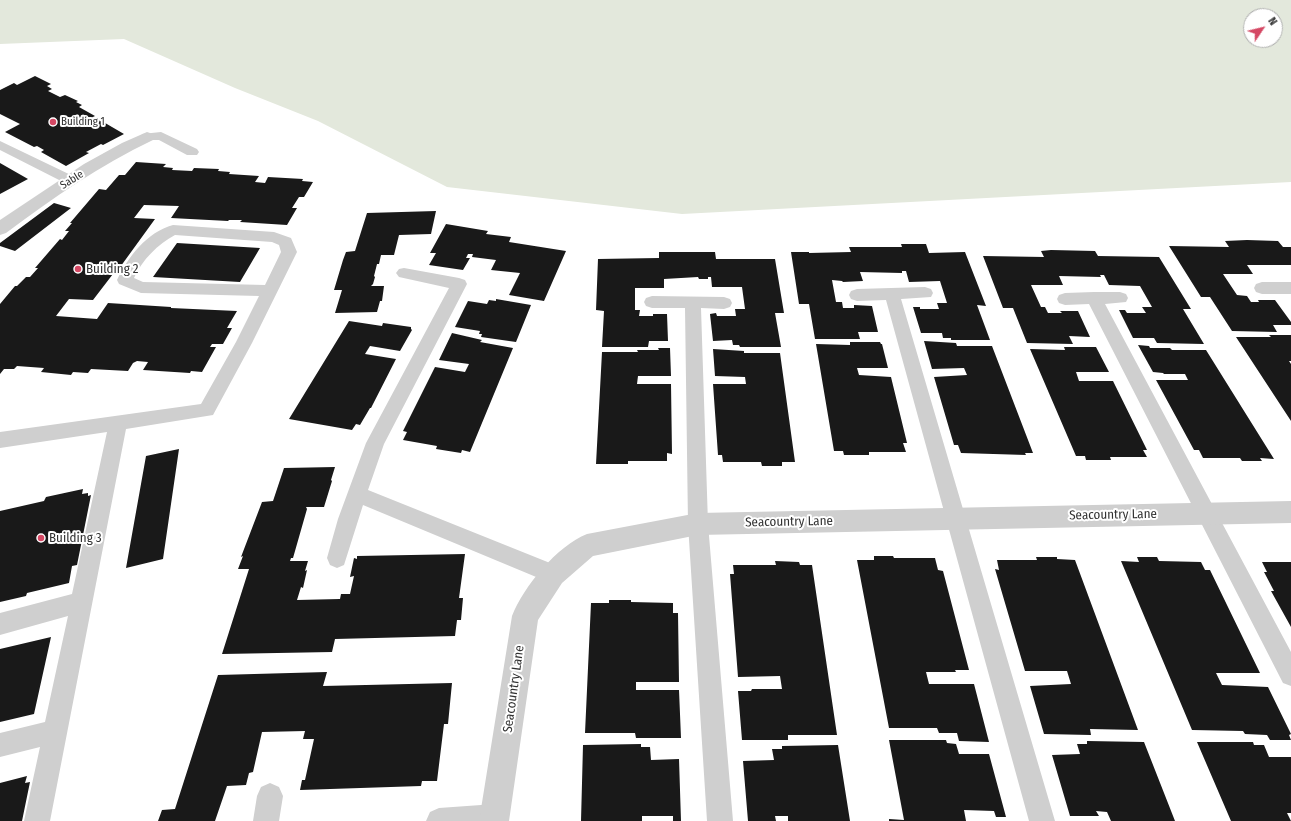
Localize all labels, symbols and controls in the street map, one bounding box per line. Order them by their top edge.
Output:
north arrow [1243,8,1283,48]
text: N [1265,15,1280,28]
place label: Building 1 [61,115,105,129]
marker: Building 1 [48,117,58,127]
street label: Sable [58,168,86,192]
place label: Building 2 [86,261,139,277]
marker: Building 2 [73,264,83,274]
street label: Seacountry Lane [1069,506,1157,524]
street label: Seacountry Lane [745,513,833,531]
place label: Building 3 [49,530,102,546]
marker: Building 3 [36,533,46,543]
street label: Seacountry Lane [500,644,528,734]

